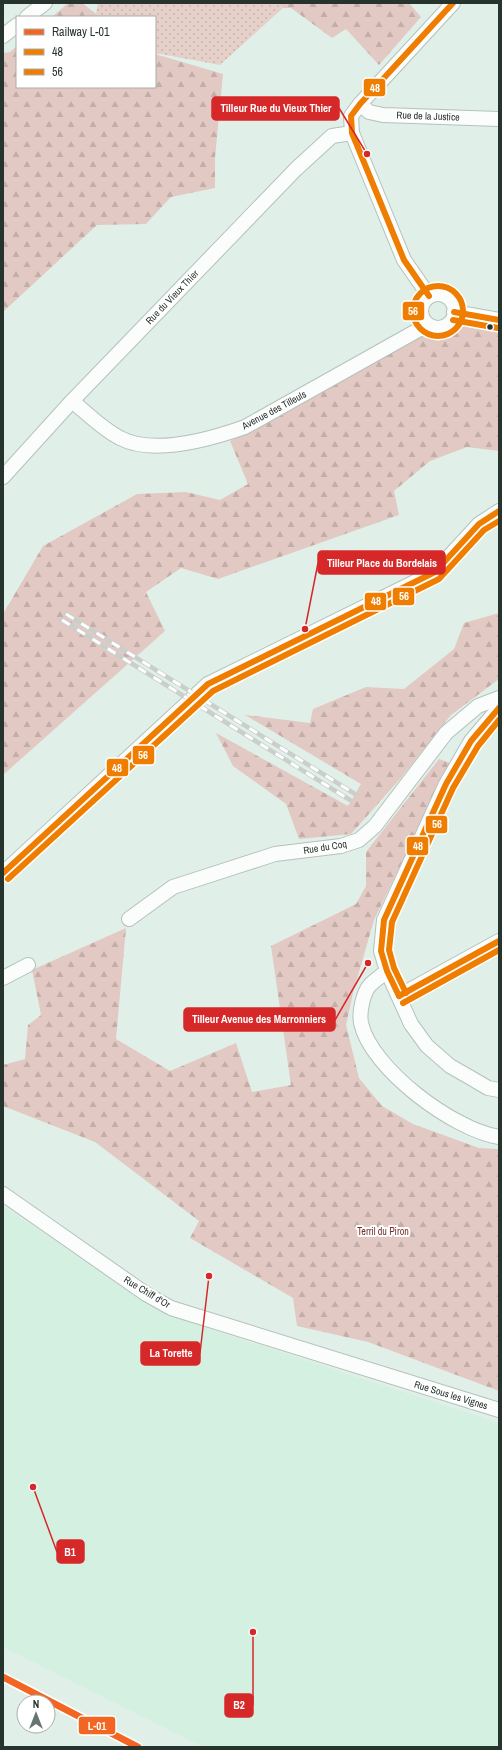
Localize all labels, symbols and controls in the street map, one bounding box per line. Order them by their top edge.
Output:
legend [16,16,156,88]
text: Railway L-01 [52,24,110,40]
text: 48 [52,44,63,60]
text: 56 [52,64,63,80]
line badge: 48 [363,78,386,97]
text: 48 [370,81,380,95]
callout: Tilleur Rue du Vieux Thier [212,97,339,120]
text: Tilleur Rue du Vieux Thier [221,101,332,115]
street label: Rue de la Justice [396,108,460,124]
street label: Rue du Vieux Thier [143,267,201,327]
line badge: 56 [402,301,425,321]
text: 56 [408,304,418,318]
unlabelled marker [485,322,495,332]
street label: Avenue des Tilleuls [239,388,308,433]
callout: Tilleur Place du Bordelais [318,551,445,574]
text: Tilleur Place du Bordelais [327,556,437,570]
line badge: 56 [392,587,415,606]
text: 56 [399,589,409,603]
line badge: 48 [364,592,387,611]
text: 48 [371,594,381,608]
line badge: 56 [132,745,155,765]
text: 56 [138,748,148,762]
line badge: 48 [106,758,129,777]
text: 48 [112,761,122,775]
line badge: 56 [425,815,448,834]
text: 56 [432,817,442,831]
line badge: 48 [406,836,429,856]
street label: Rue du Coq [302,837,348,857]
text: 48 [413,839,423,853]
callout: Tilleur Avenue des Marronniers [184,1008,335,1031]
text: Tilleur Avenue des Marronniers [192,1012,326,1026]
park label: Terril du Piron [357,1225,409,1238]
street label: Rue Chiff d'Or [121,1273,173,1311]
callout: La Torette [141,1342,200,1365]
text: La Torette [150,1346,192,1360]
street label: Rue Sous les Vignes [413,1378,489,1412]
callout: B1 [57,1540,84,1563]
text: B1 [64,1545,76,1559]
north arrow [16,1694,56,1734]
callout: B2 [225,1694,253,1717]
text: N [33,1697,39,1711]
text: B2 [233,1698,245,1712]
line badge: L-01 [78,1716,116,1735]
text: L-01 [88,1719,106,1733]

